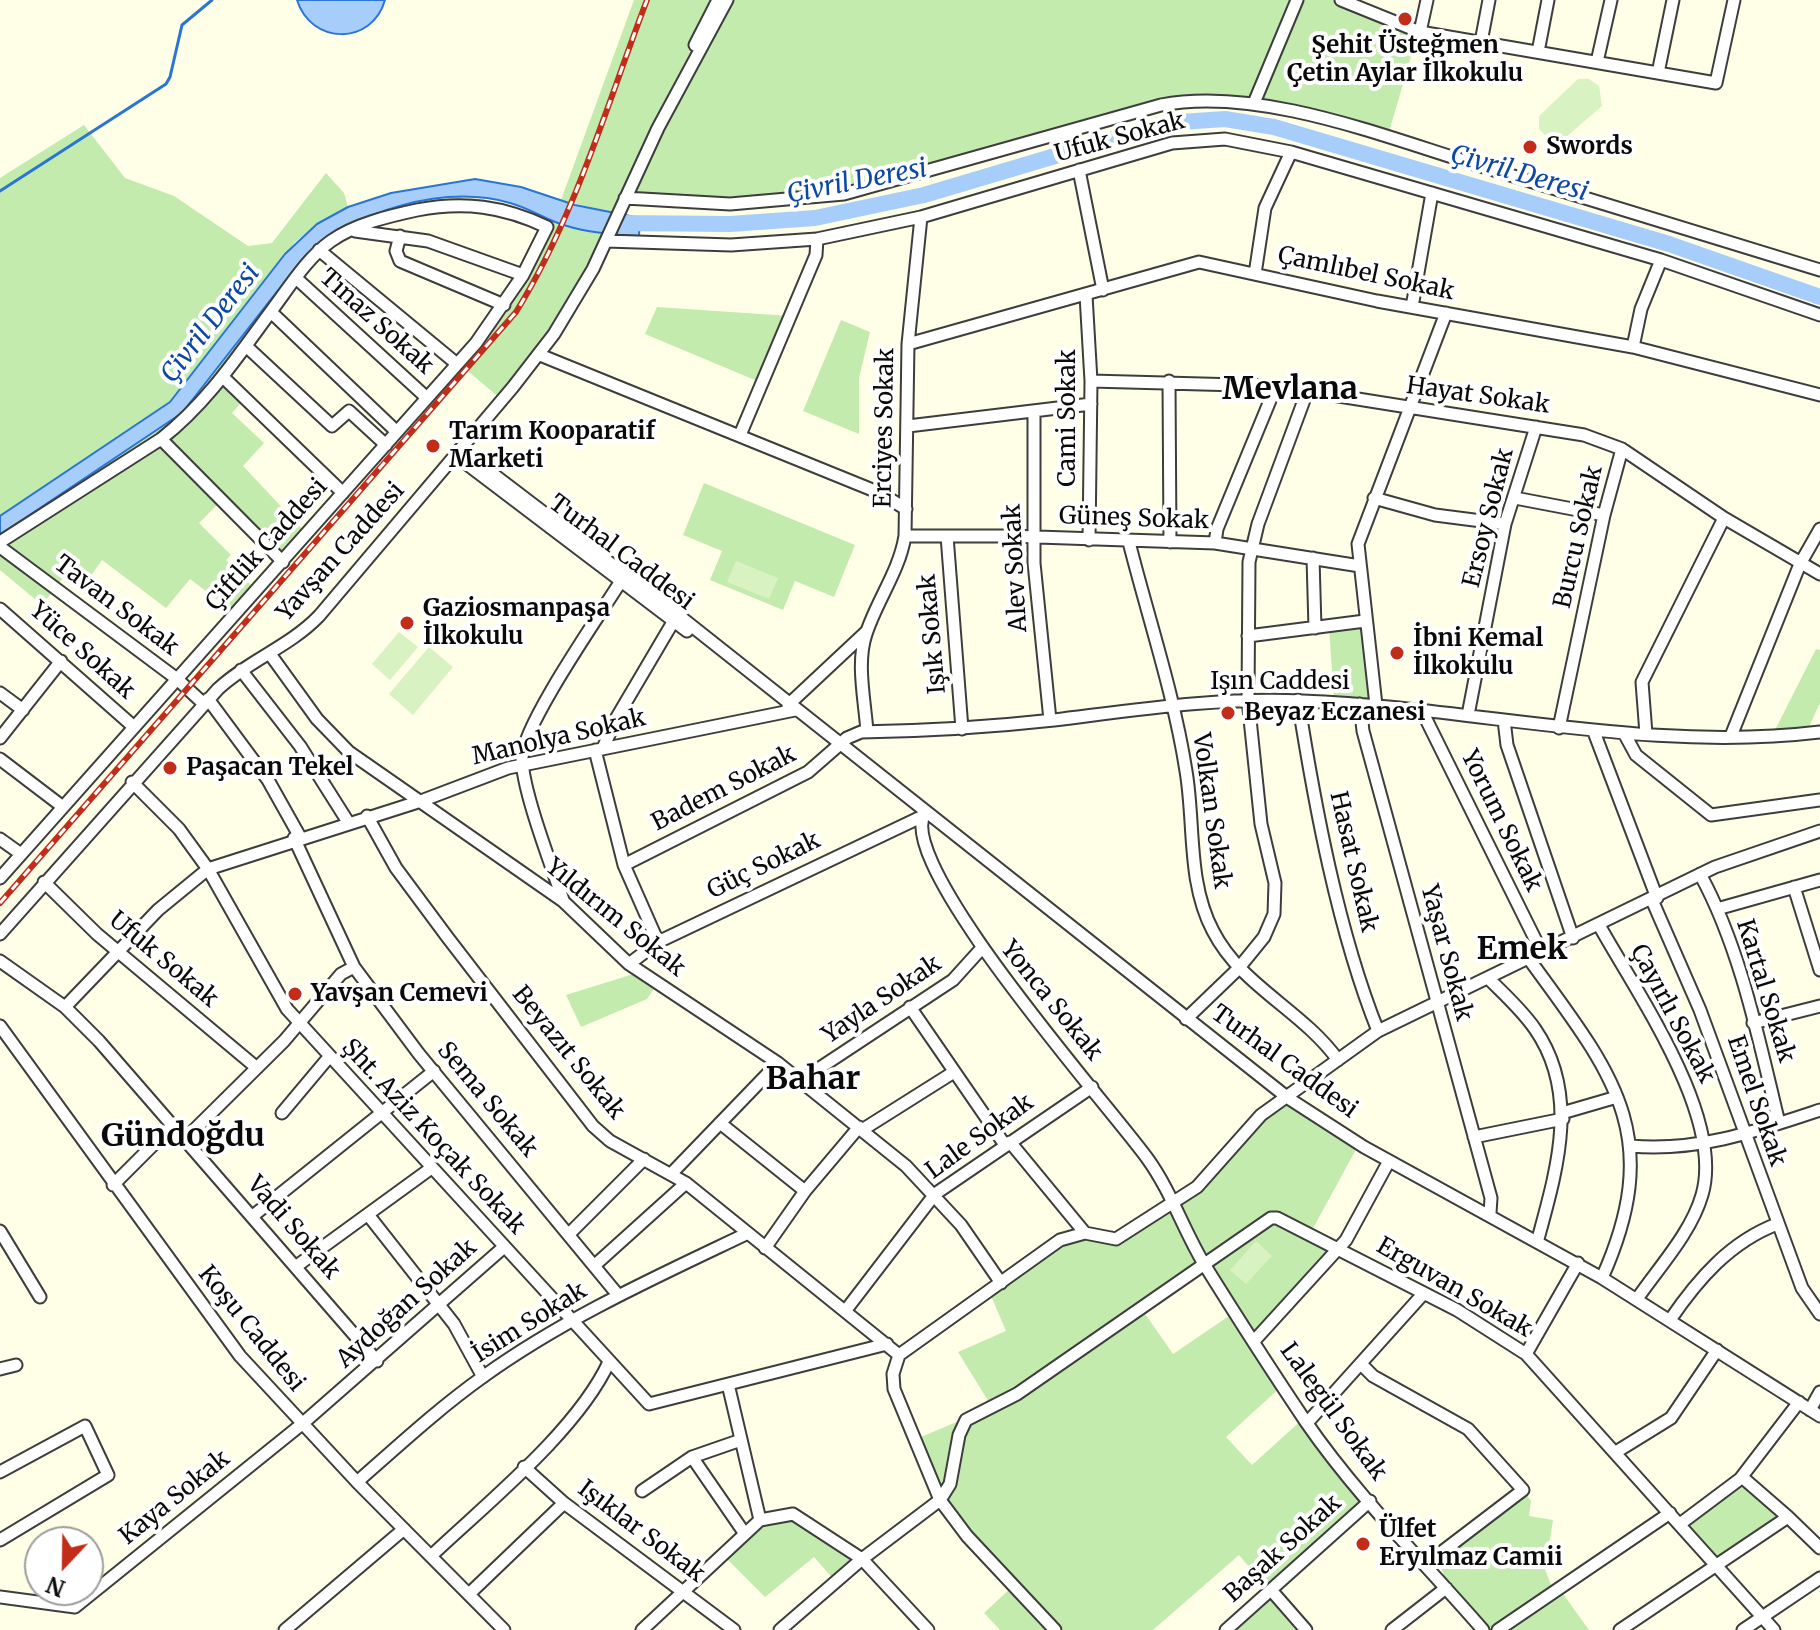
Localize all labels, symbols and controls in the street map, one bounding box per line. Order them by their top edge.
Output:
marker: Şehit Üsteğmen Çetin Aylar İlkokulu [1396,10,1414,28]
place label: Şehit Üsteğmen Çetin Aylar İlkokulu [1287,32,1523,88]
street label: Ufuk Sokak [1052,107,1188,169]
place label: Swords [1546,133,1633,161]
marker: Swords [1521,138,1539,156]
water label: Çivril Deresi [1446,139,1592,209]
water label: Çivril Deresi [784,153,930,211]
street label: Çamlıbel Sokak [1275,241,1457,307]
water label: Çivril Deresi [155,258,267,390]
street label: Tınaz Sokak [313,263,439,381]
street label: Erciyes Sokak [869,348,901,508]
street label: Cami Sokak [1054,349,1082,487]
district label: Mevlana [1222,371,1358,409]
street label: Hayat Sokak [1404,372,1552,420]
place label: Tarım Kooparatif Marketi [449,418,655,474]
marker: Tarım Kooparatif Marketi [424,437,442,455]
street label: Ersoy Sokak [1458,445,1520,591]
street label: Burcu Sokak [1549,463,1609,611]
street label: Çiftlik Caddesi [200,473,334,617]
street label: Yavşan Caddesi [271,477,411,627]
street label: Turhal Caddesi [543,489,699,617]
street label: Güneş Sokak [1059,502,1209,536]
street label: Alev Sokak [998,503,1034,633]
street label: Tavan Sokak [48,550,184,662]
street label: Işık Sokak [913,573,953,695]
place label: Gaziosmanpaşa İlkokulu [423,595,610,651]
street label: Yüce Sokak [24,596,140,706]
marker: Gaziosmanpaşa İlkokulu [398,614,416,632]
place label: İbni Kemal İlkokulu [1413,625,1543,681]
marker: İbni Kemal İlkokulu [1388,644,1406,662]
street label: Işın Caddesi [1210,668,1350,696]
place label: Beyaz Eczanesi [1244,699,1425,727]
street label: Manolya Sokak [469,704,649,772]
marker: Beyaz Eczanesi [1219,704,1237,722]
street label: Volkan Sokak [1186,731,1236,891]
street label: Badem Sokak [647,740,801,838]
street label: Yorum Sokak [1454,745,1548,897]
place label: Paşacan Tekel [186,754,354,782]
marker: Paşacan Tekel [161,759,179,777]
street label: Hasat Sokak [1323,789,1383,935]
street label: Güç Sokak [703,826,825,906]
street label: Yıldırım Sokak [539,853,691,983]
street label: Yaşar Sokak [1414,882,1478,1024]
street label: Ufuk Sokak [103,906,223,1014]
street label: Kartal Sokak [1730,916,1800,1066]
district label: Emek [1477,931,1567,969]
street label: Yonca Sokak [994,935,1108,1067]
street label: Çayırlı Sokak [1623,940,1721,1088]
street label: Yayla Sokak [817,950,947,1050]
place label: Yavşan Cemevi [311,980,488,1008]
street label: Beyazıt Sokak [506,981,630,1125]
marker: Yavşan Cemevi [286,985,304,1003]
street label: Turhal Caddesi [1205,999,1363,1125]
street label: Emel Sokak [1720,1032,1792,1170]
street label: Şht. Aziz Koçak Sokak [335,1034,531,1240]
street label: Sema Sokak [431,1037,543,1163]
district label: Bahar [766,1061,860,1099]
street label: Lale Sokak [921,1088,1039,1186]
district label: Gündoğdu [101,1118,265,1156]
street label: Vadi Sokak [240,1171,346,1285]
street label: Erguvan Sokak [1371,1232,1537,1344]
street label: Aydoğan Sokak [331,1234,483,1374]
street label: Koşu Caddesi [192,1260,310,1398]
street label: İsim Sokak [468,1277,592,1369]
street label: Lalegül Sokak [1273,1338,1393,1486]
street label: Kaya Sokak [114,1445,236,1551]
street label: Işıklar Sokak [572,1475,710,1589]
street label: Başak Sokak [1219,1489,1347,1609]
place label: Ülfet Eryılmaz Camii [1379,1516,1563,1572]
north arrow [24,1526,104,1606]
marker: Ülfet Eryılmaz Camii [1354,1535,1372,1553]
text: N [42,1570,69,1603]

